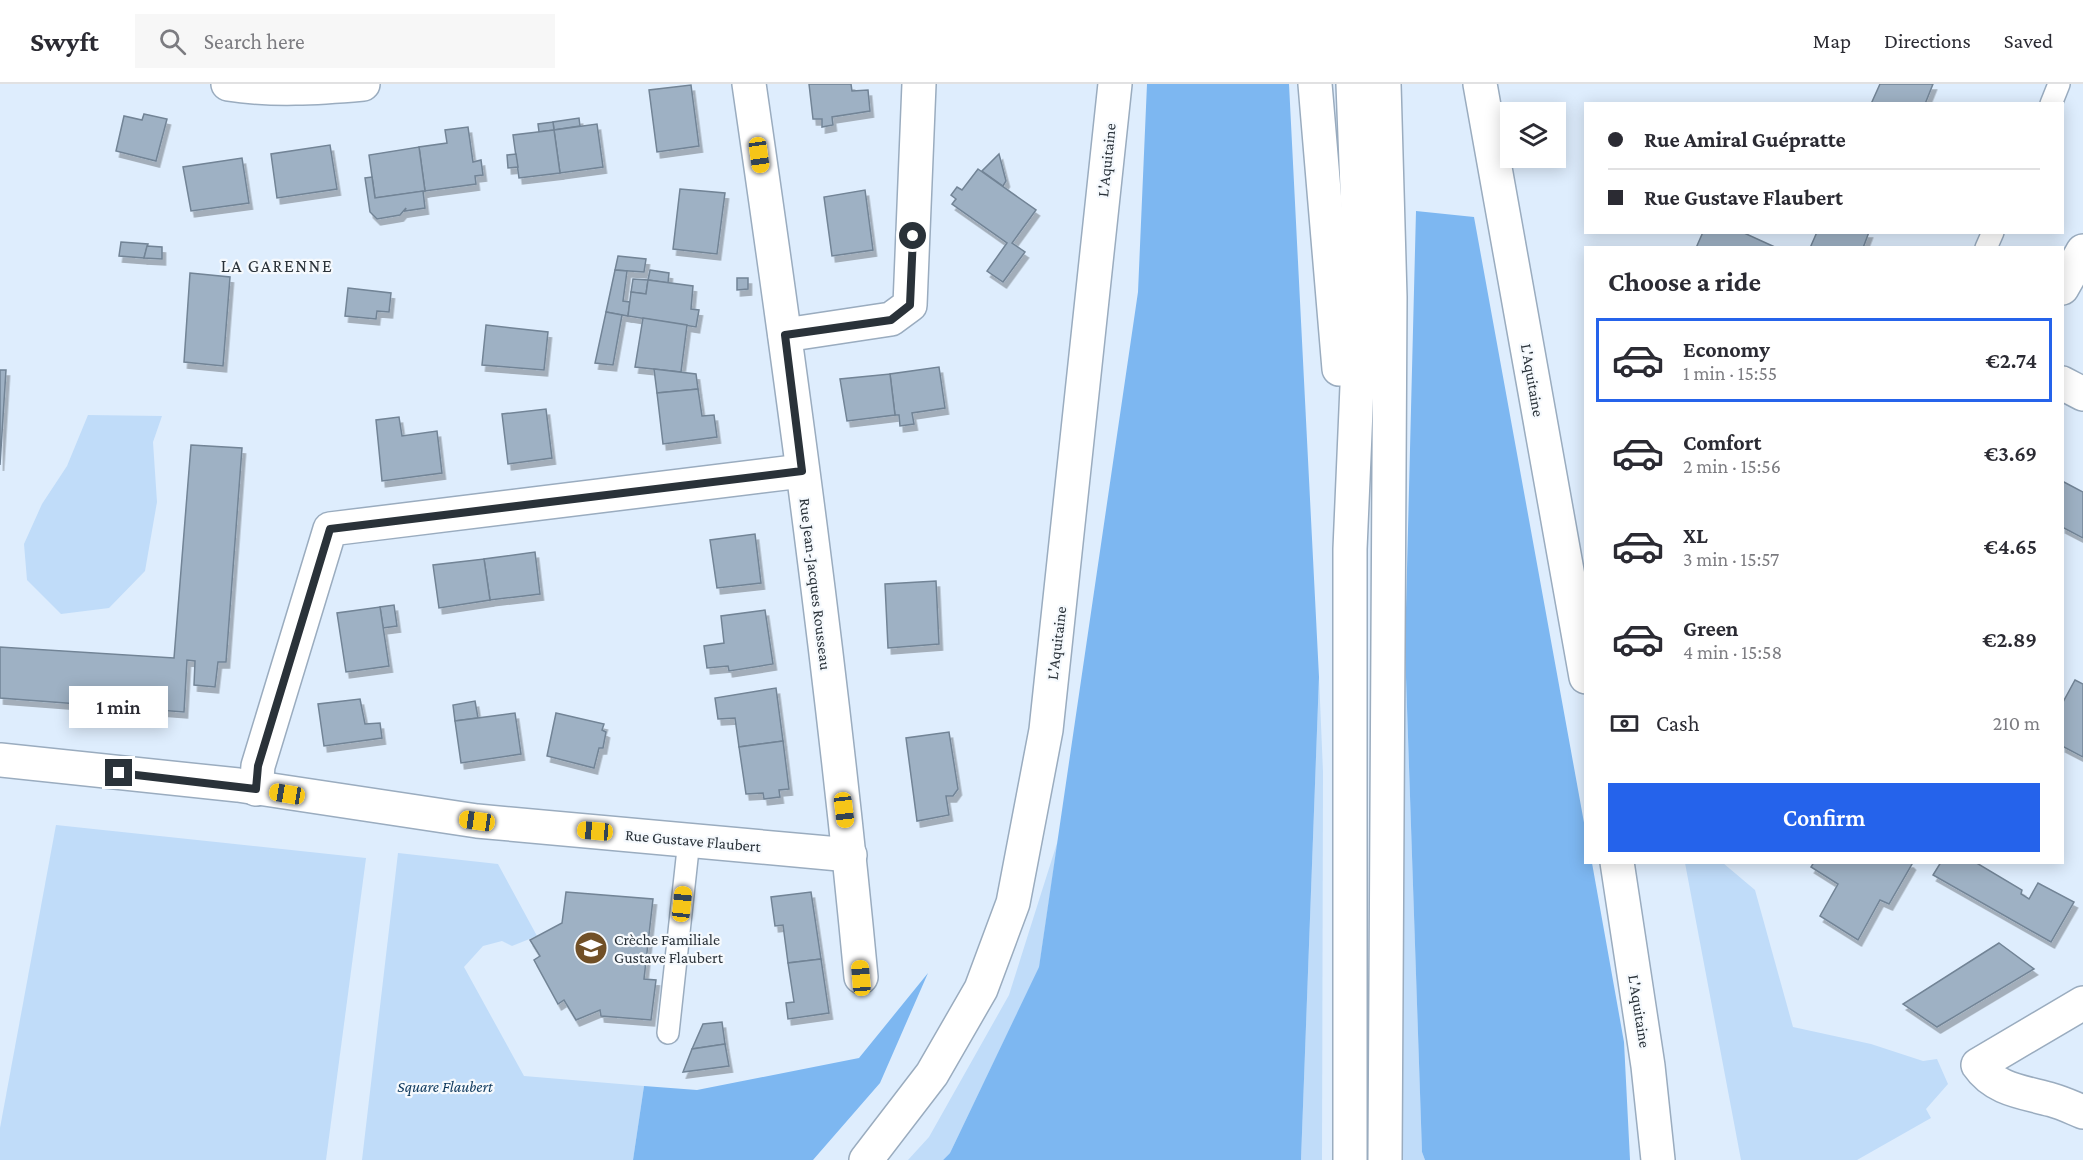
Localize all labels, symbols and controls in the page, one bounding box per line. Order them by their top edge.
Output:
search box [135,14,555,68]
icon: search [156,25,189,58]
text: Swyft [30,26,99,57]
text: Search here [204,29,305,54]
text: Map [1813,29,1851,53]
text: Directions [1884,29,1971,53]
text: Saved [2004,29,2053,53]
map controls [1500,102,1566,168]
button: layers [1500,102,1566,168]
street label: L'Aquitaine [1094,122,1120,198]
text: Rue Amiral Guépratte [1644,127,1846,152]
car [748,136,770,174]
text: Rue Gustave Flaubert [1644,185,1843,210]
route start [899,222,926,249]
district label: LA GARENNE [221,256,333,276]
text: Choose a ride [1608,267,1761,297]
icon: car [1611,333,1665,387]
text: Economy [1683,337,1770,362]
street label: L'Aquitaine [1517,342,1547,418]
text: €2.74 [1986,348,2037,373]
text: 1 min · 15:55 [1683,362,1777,384]
icon: car [1611,426,1665,480]
text: Comfort [1683,430,1761,455]
text: €3.69 [1984,441,2037,466]
text: 2 min · 15:56 [1683,455,1781,477]
street label: Rue Jean-Jacques Rousseau [796,497,835,672]
icon: car [1611,519,1665,573]
text: XL [1683,523,1708,548]
text: €4.65 [1984,534,2037,559]
text: 3 min · 15:57 [1683,548,1779,570]
street label: L'Aquitaine [1044,605,1070,681]
icon: car [1611,612,1665,666]
text: Green [1683,616,1739,641]
text: €2.89 [1982,627,2037,652]
text: 4 min · 15:58 [1683,641,1782,663]
callout: 1 min [70,686,168,728]
text: 1 min [96,696,141,718]
icon: cash [1608,707,1641,740]
text: Cash [1656,711,1700,736]
text: 210 m [1993,712,2040,734]
route end [105,759,132,786]
car [268,782,306,806]
button: Confirm [1608,783,2040,852]
car [833,791,855,829]
car [458,810,496,832]
car [576,820,614,842]
street label: Rue Gustave Flaubert [624,826,762,855]
car [671,885,693,923]
school or university icon: Crèche Familiale Gustave Flaubert [573,930,609,966]
place label: Crèche Familiale Gustave Flaubert [614,931,724,966]
car [850,959,872,997]
street label: L'Aquitaine [1624,973,1654,1049]
park label: Square Flaubert [397,1078,493,1096]

